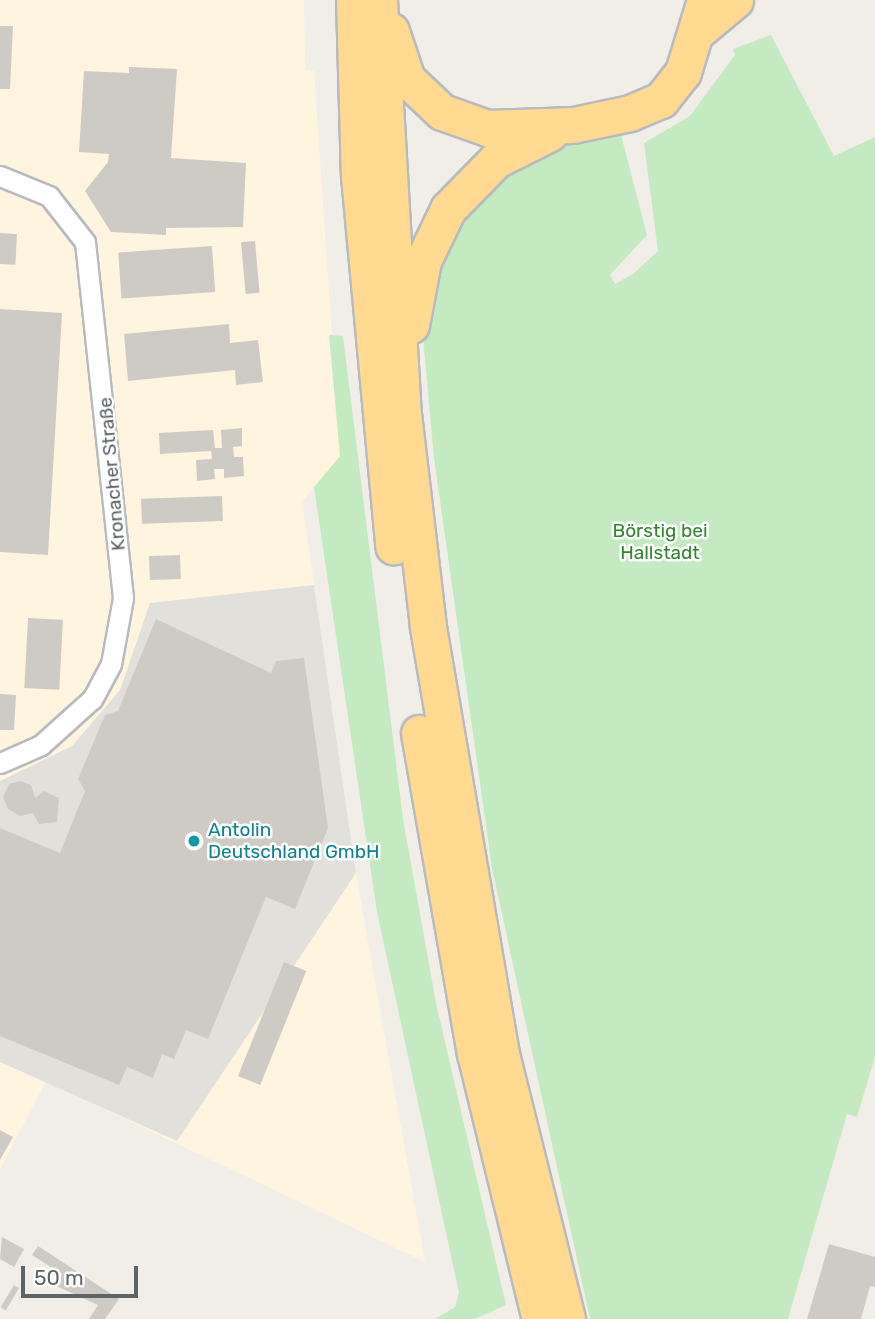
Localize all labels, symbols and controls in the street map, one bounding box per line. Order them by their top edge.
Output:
street label: Kronacher Straße [94,396,130,552]
park label: Börstig bei Hallstadt [612,520,708,564]
place label: Antolin Deutschland GmbH [208,819,380,863]
marker: Antolin Deutschland GmbH [186,833,202,849]
scale bar [24,1252,142,1296]
text: 50 m [34,1265,84,1290]

